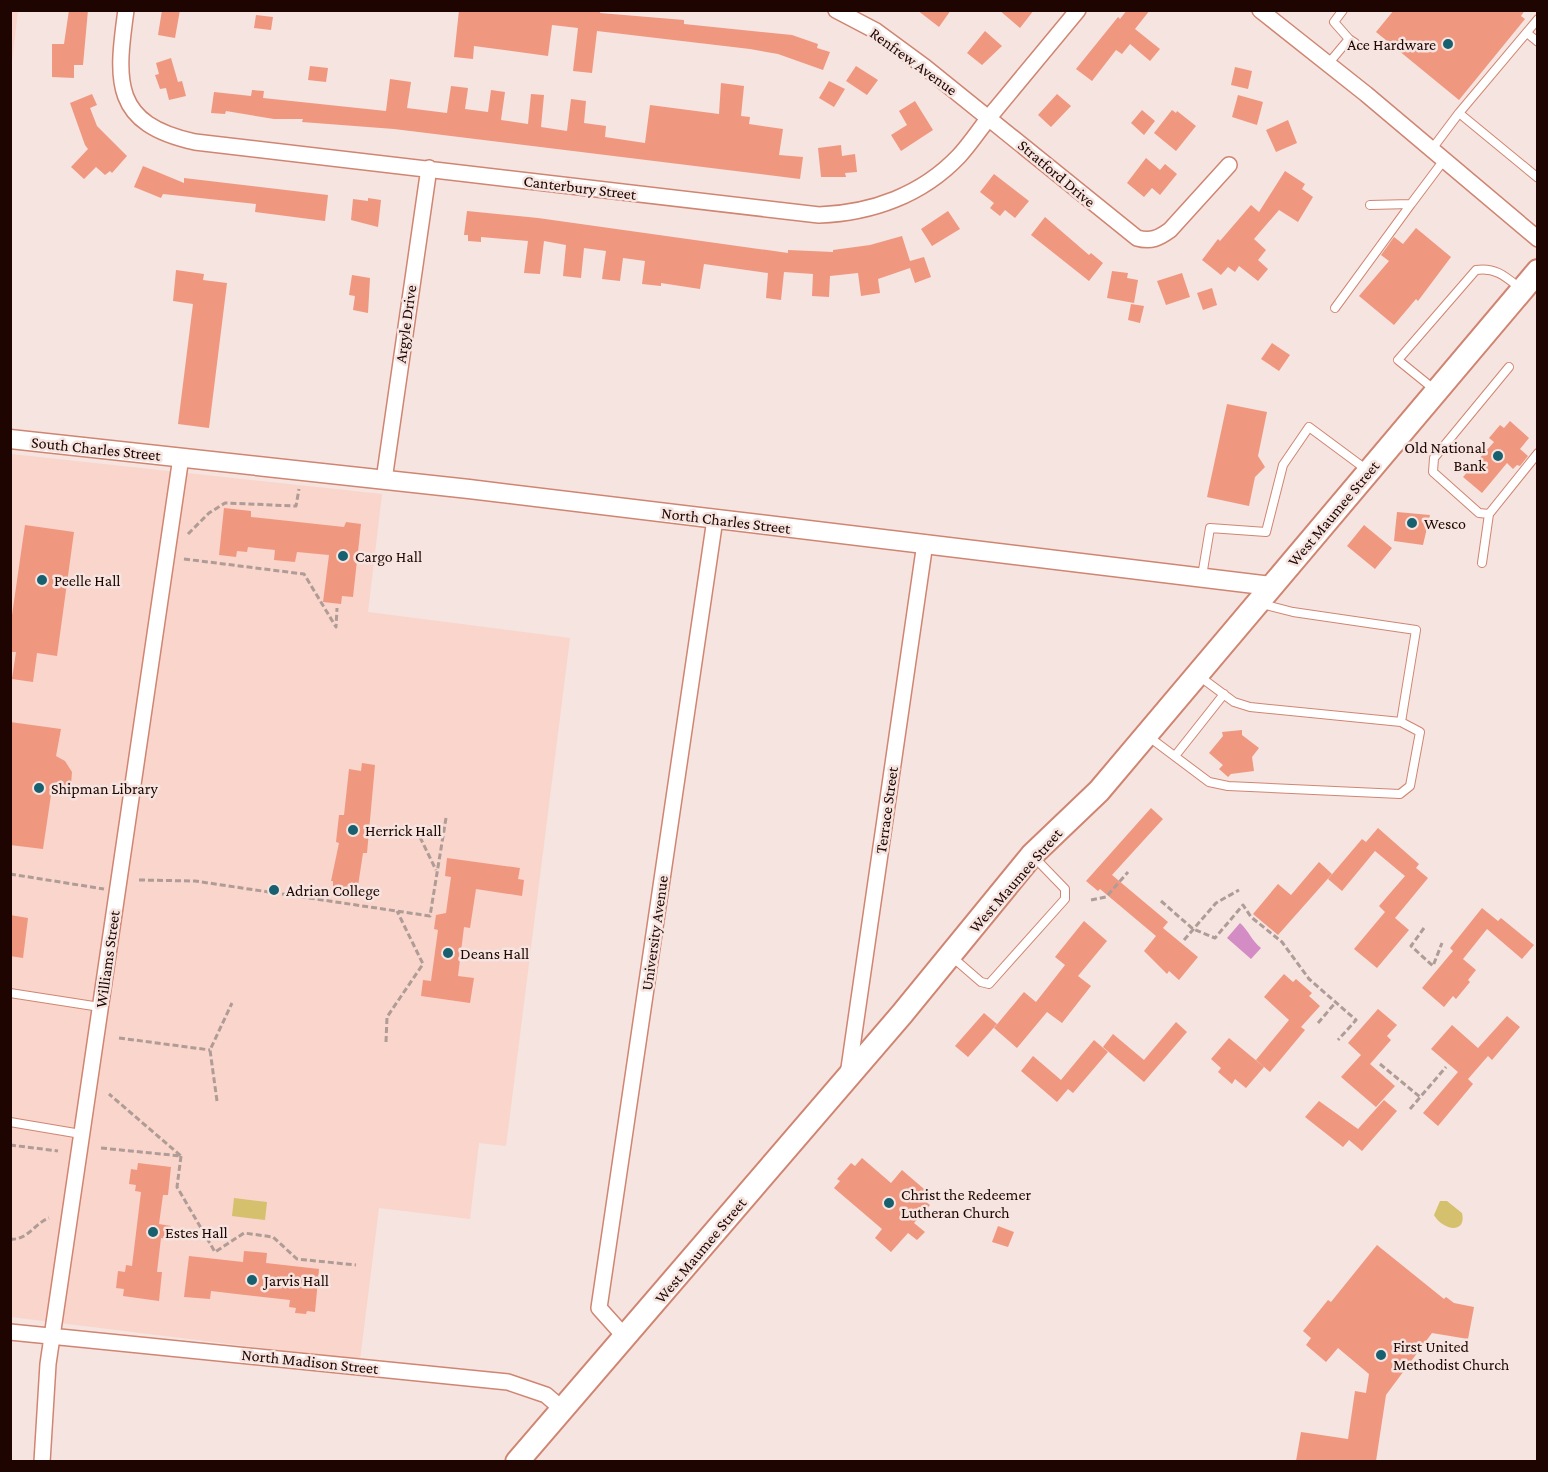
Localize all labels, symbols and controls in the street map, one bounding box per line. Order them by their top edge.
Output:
street label: Renfrew Avenue [867,24,960,99]
place label: Ace Hardware [1347,36,1436,53]
marker: Ace Hardware [1441,37,1455,51]
street label: Stratford Drive [1015,136,1099,210]
street label: Canterbury Street [522,172,638,204]
street label: Argyle Drive [392,284,420,364]
street label: South Charles Street [31,433,162,464]
place label: Old National Bank [1404,439,1486,474]
marker: Old National Bank [1491,449,1505,463]
street label: West Maumee Street [1284,457,1383,569]
street label: North Charles Street [660,504,792,537]
place label: Wesco [1424,515,1466,532]
marker: Wesco [1405,516,1419,530]
place label: Cargo Hall [355,548,422,566]
marker: Cargo Hall [336,549,350,563]
place label: Peelle Hall [54,572,121,589]
marker: Peelle Hall [35,573,49,587]
street label: Terrace Street [872,765,901,855]
place label: Shipman Library [51,780,158,798]
marker: Shipman Library [32,781,46,795]
place label: Herrick Hall [365,822,442,839]
marker: Herrick Hall [346,823,360,837]
street label: West Maumee Street [966,824,1066,936]
street label: University Avenue [638,874,672,992]
place label: Adrian College [286,882,380,900]
marker: Adrian College [267,883,281,897]
street label: Williams Street [92,909,123,1009]
place label: Deans Hall [460,945,529,962]
marker: Deans Hall [441,946,455,960]
place label: Christ the Redeemer Lutheran Church [901,1186,1031,1221]
street label: West Maumee Street [651,1194,750,1306]
marker: Christ the Redeemer Lutheran Church [882,1196,896,1210]
place label: Estes Hall [165,1224,228,1241]
marker: Estes Hall [146,1225,160,1239]
place label: Jarvis Hall [262,1272,329,1290]
marker: Jarvis Hall [245,1273,259,1287]
place label: First United Methodist Church [1393,1338,1510,1373]
street label: North Madison Street [241,1346,380,1377]
marker: First United Methodist Church [1374,1348,1388,1362]

